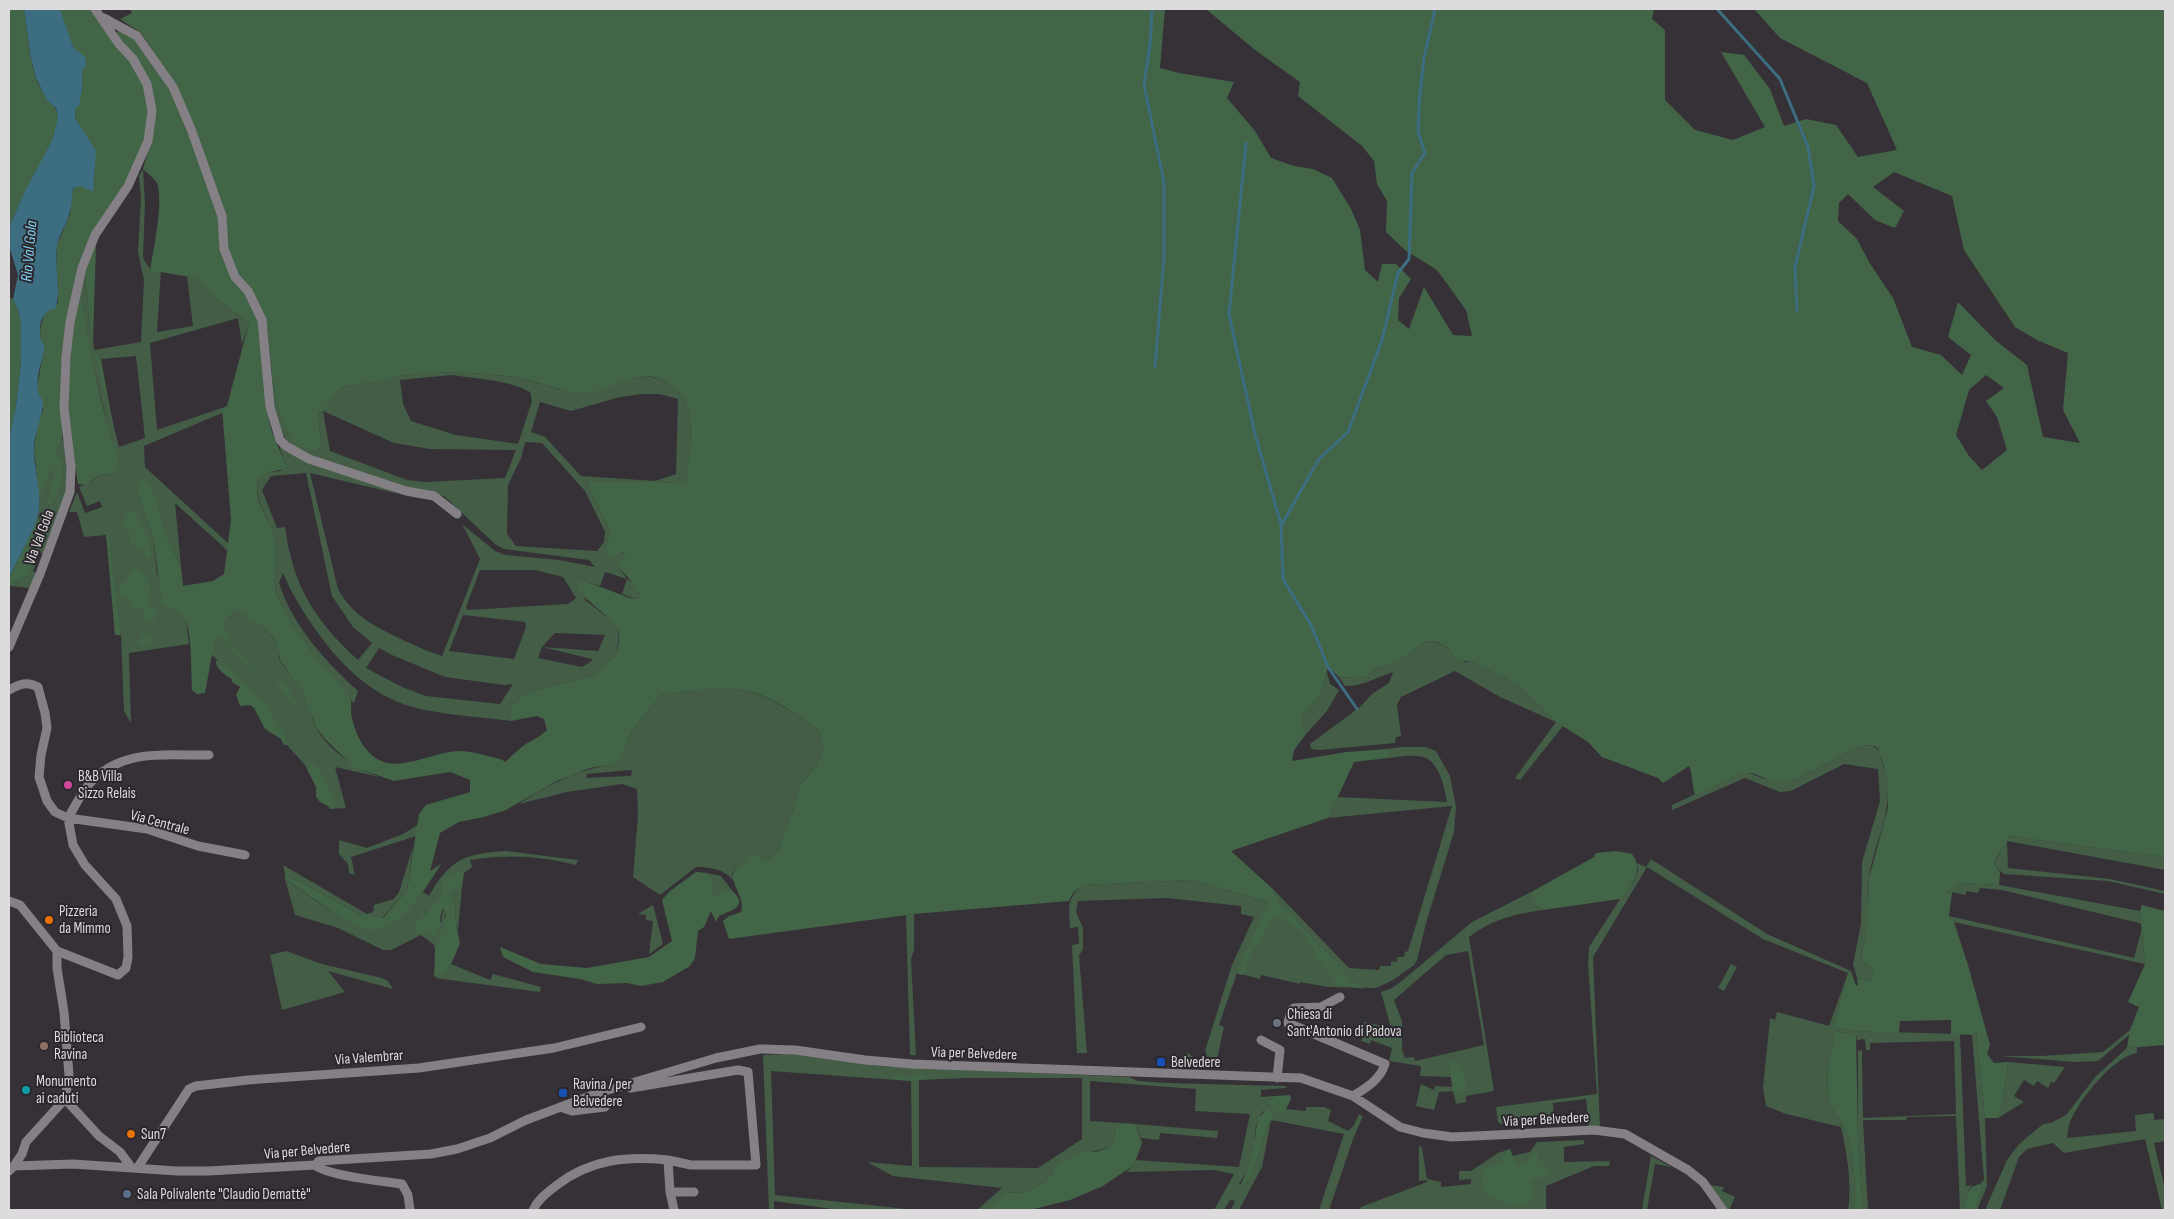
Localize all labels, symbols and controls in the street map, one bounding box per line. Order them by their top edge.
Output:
water label: Rio Val Gola [17,219,42,283]
street label: Via Val Gola [20,507,59,567]
place label: B&B Villa Sizzo Relais [78,767,136,803]
marker: B&B Villa Sizzo Relais [62,779,74,791]
street label: Via Centrale [128,805,192,840]
place label: Pizzeria da Mimmo [59,902,111,938]
marker: Pizzeria da Mimmo [43,914,55,926]
place label: Chiesa di Sant'Antonio di Padova [1287,1005,1402,1041]
marker: Chiesa di Sant'Antonio di Padova [1271,1017,1283,1029]
place label: Biblioteca Ravina [54,1028,104,1064]
marker: Biblioteca Ravina [38,1040,50,1052]
street label: Via per Belvedere [931,1043,1017,1064]
street label: Via Valembrar [334,1046,405,1069]
place label: Belvedere [1171,1053,1221,1072]
marker: Belvedere [1155,1056,1167,1068]
place label: Monumento ai caduti [36,1072,97,1108]
place label: Ravina / per Belvedere [573,1075,633,1111]
marker: Monumento ai caduti [20,1084,32,1096]
marker: Ravina / per Belvedere [557,1087,569,1099]
street label: Via per Belvedere [1502,1108,1590,1131]
place label: Sun7 [141,1125,166,1144]
marker: Sun7 [125,1128,137,1140]
street label: Via per Belvedere [263,1137,351,1164]
place label: Sala Polivalente "Claudio Demattè" [137,1185,311,1204]
marker: Sala Polivalente "Claudio Demattè" [121,1188,133,1200]

